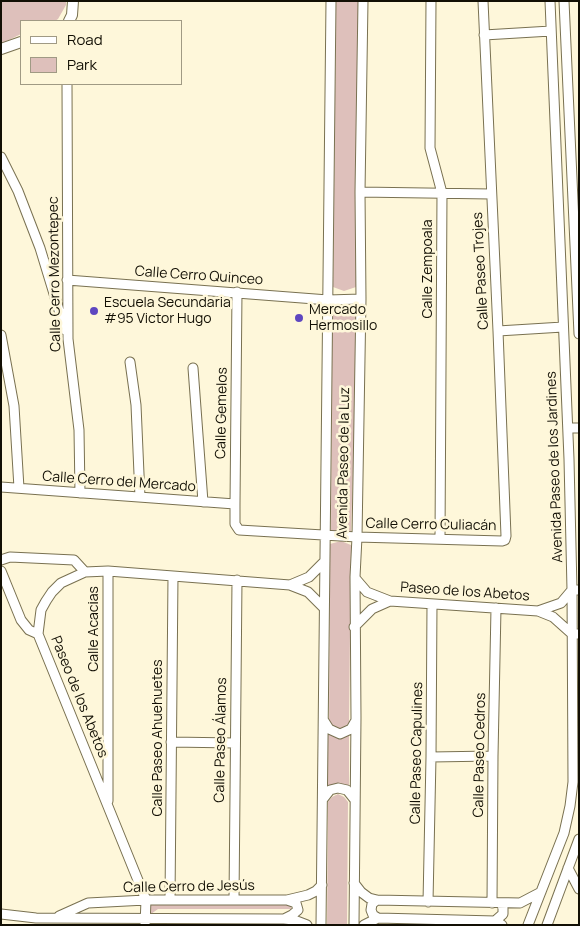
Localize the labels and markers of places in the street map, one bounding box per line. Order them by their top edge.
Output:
place label: Escuela Secundaria #95 Victor Hugo [104,295,231,328]
place label: Mercado Hermosillo [309,302,377,334]
marker: Escuela Secundaria #95 Victor Hugo [88,305,100,317]
marker: Mercado Hermosillo [293,312,305,324]

